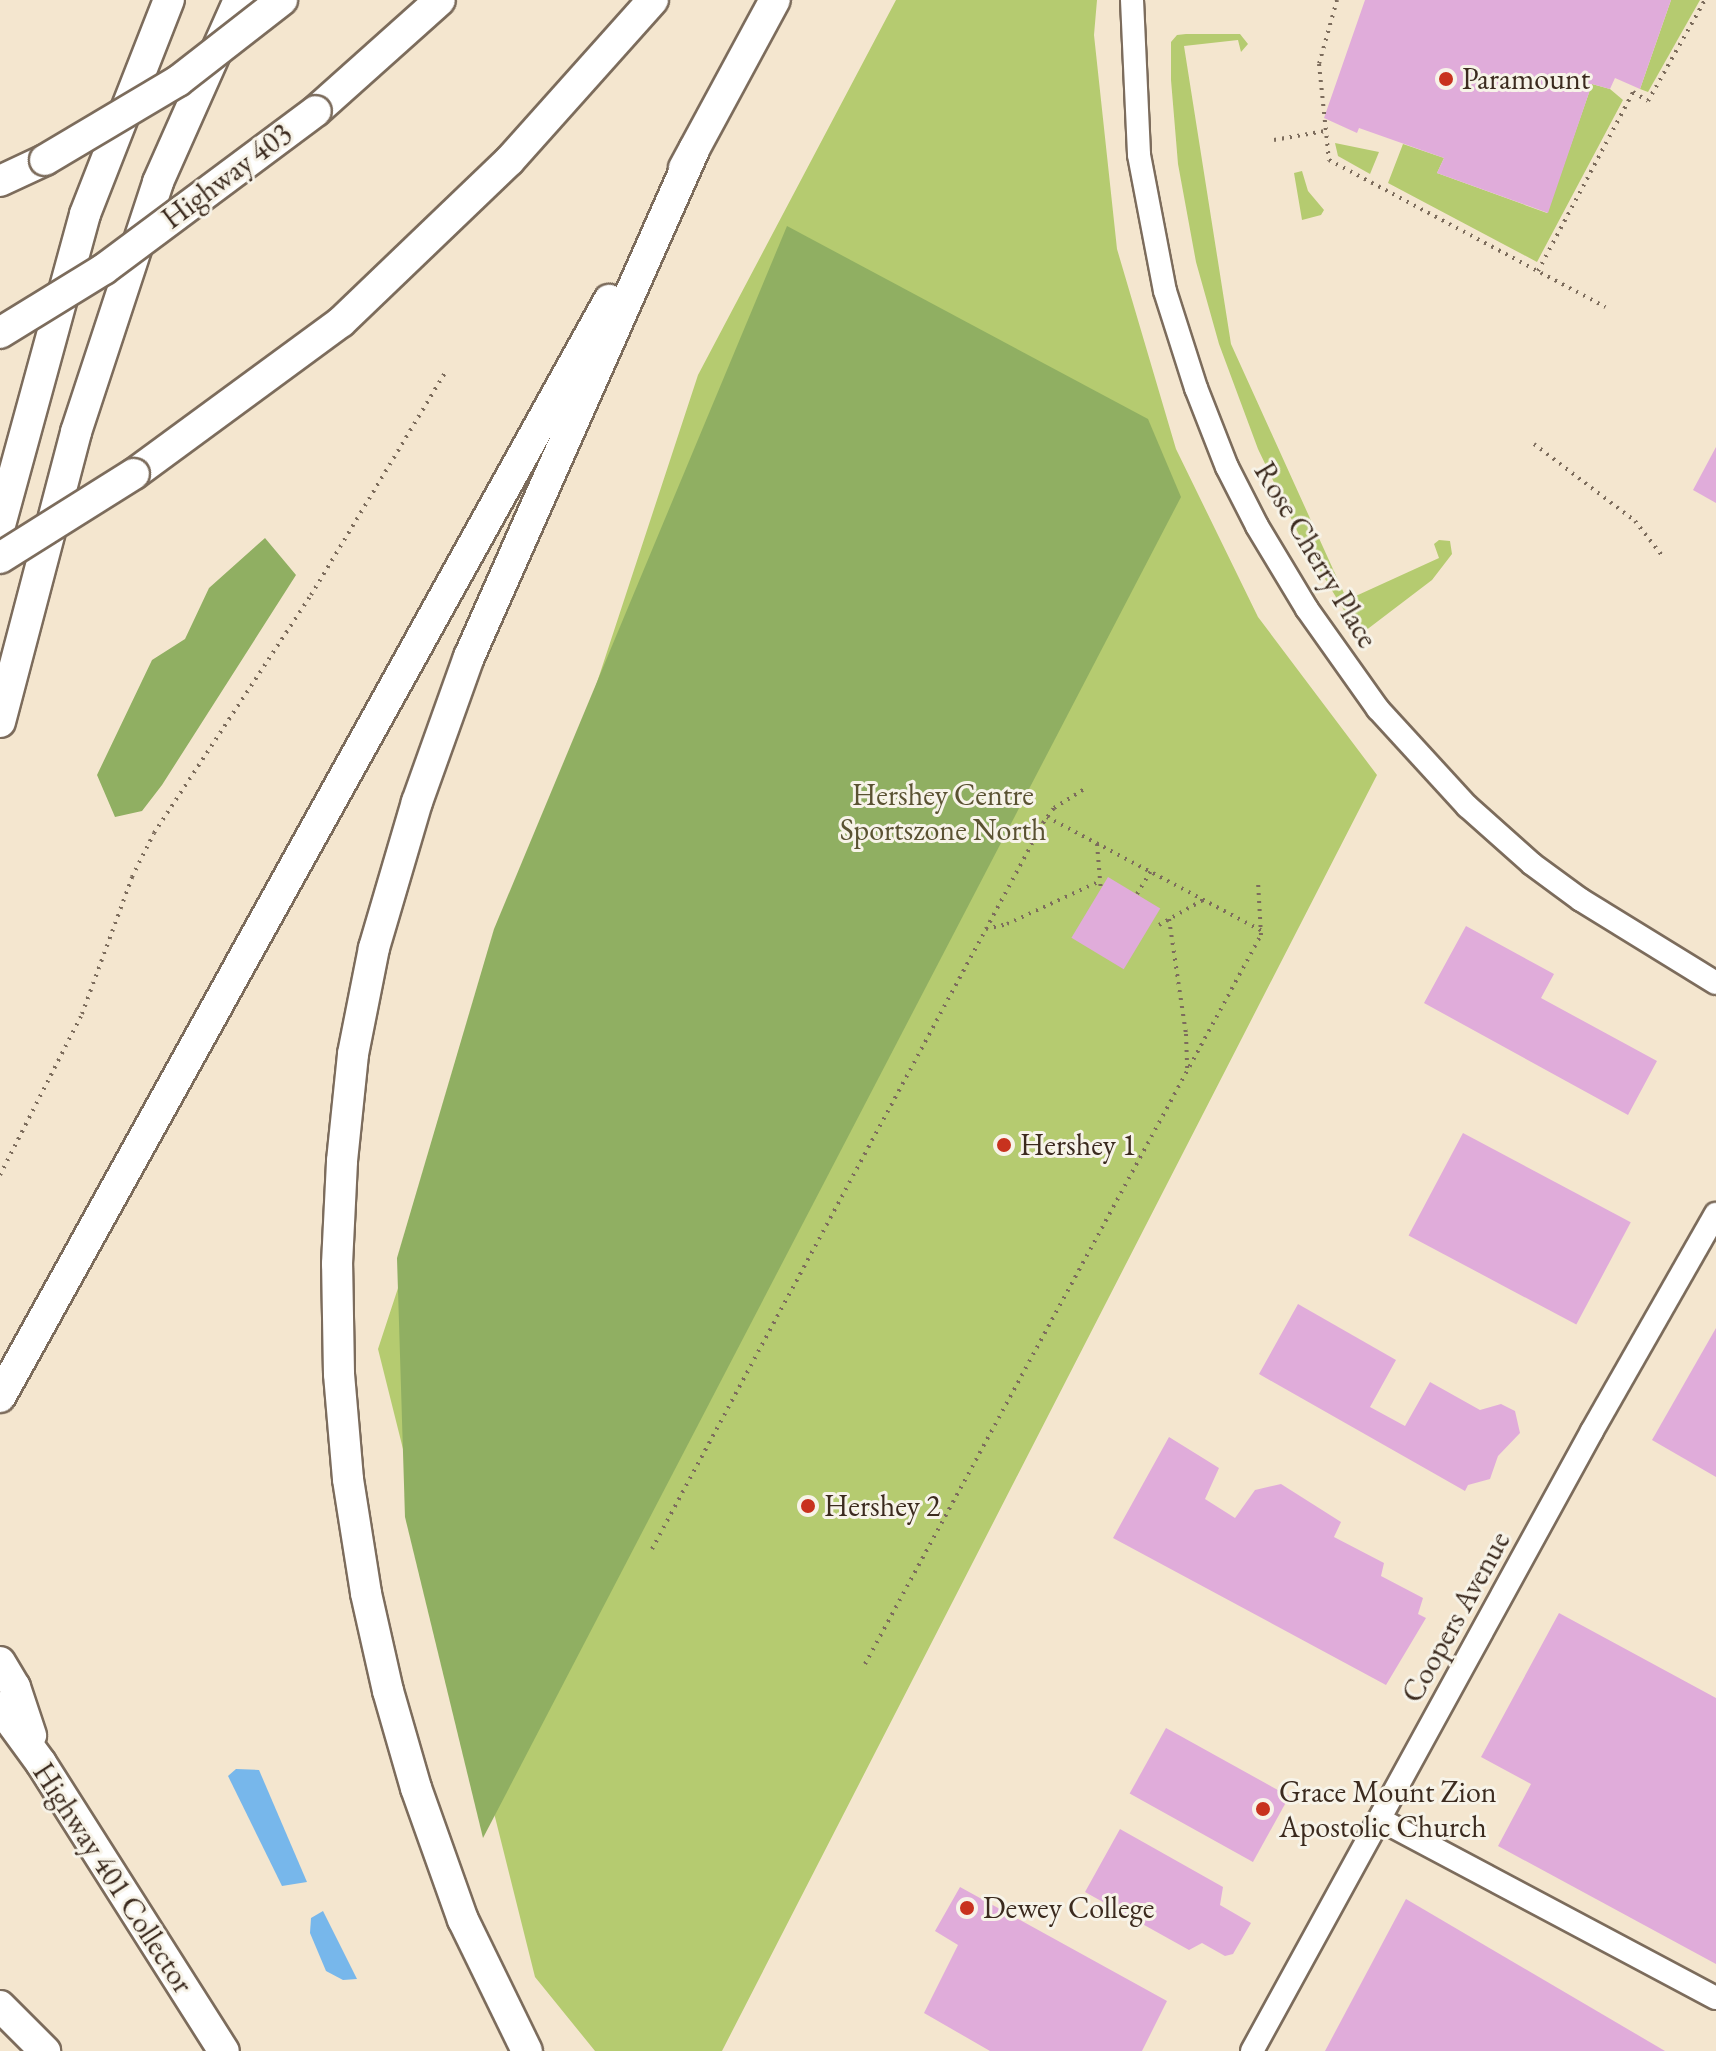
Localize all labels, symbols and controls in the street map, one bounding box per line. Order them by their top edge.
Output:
place label: Paramount [1462,61,1590,97]
marker: Paramount [1437,70,1455,88]
street label: Highway 403 [155,115,299,237]
street label: Rose Cherry Place [1246,456,1386,654]
park label: Hershey Centre Sportszone North [840,777,1046,848]
place label: Hershey 1 [1020,1127,1136,1163]
marker: Hershey 1 [995,1136,1013,1154]
place label: Hershey 2 [824,1488,940,1524]
marker: Hershey 2 [799,1497,817,1515]
street label: Coopers Avenue [1394,1525,1518,1709]
street label: Highway 401 Collector [25,1756,201,2000]
place label: Grace Mount Zion Apostolic Church [1279,1774,1497,1844]
marker: Grace Mount Zion Apostolic Church [1254,1800,1272,1818]
place label: Dewey College [983,1890,1155,1926]
marker: Dewey College [958,1899,976,1917]

